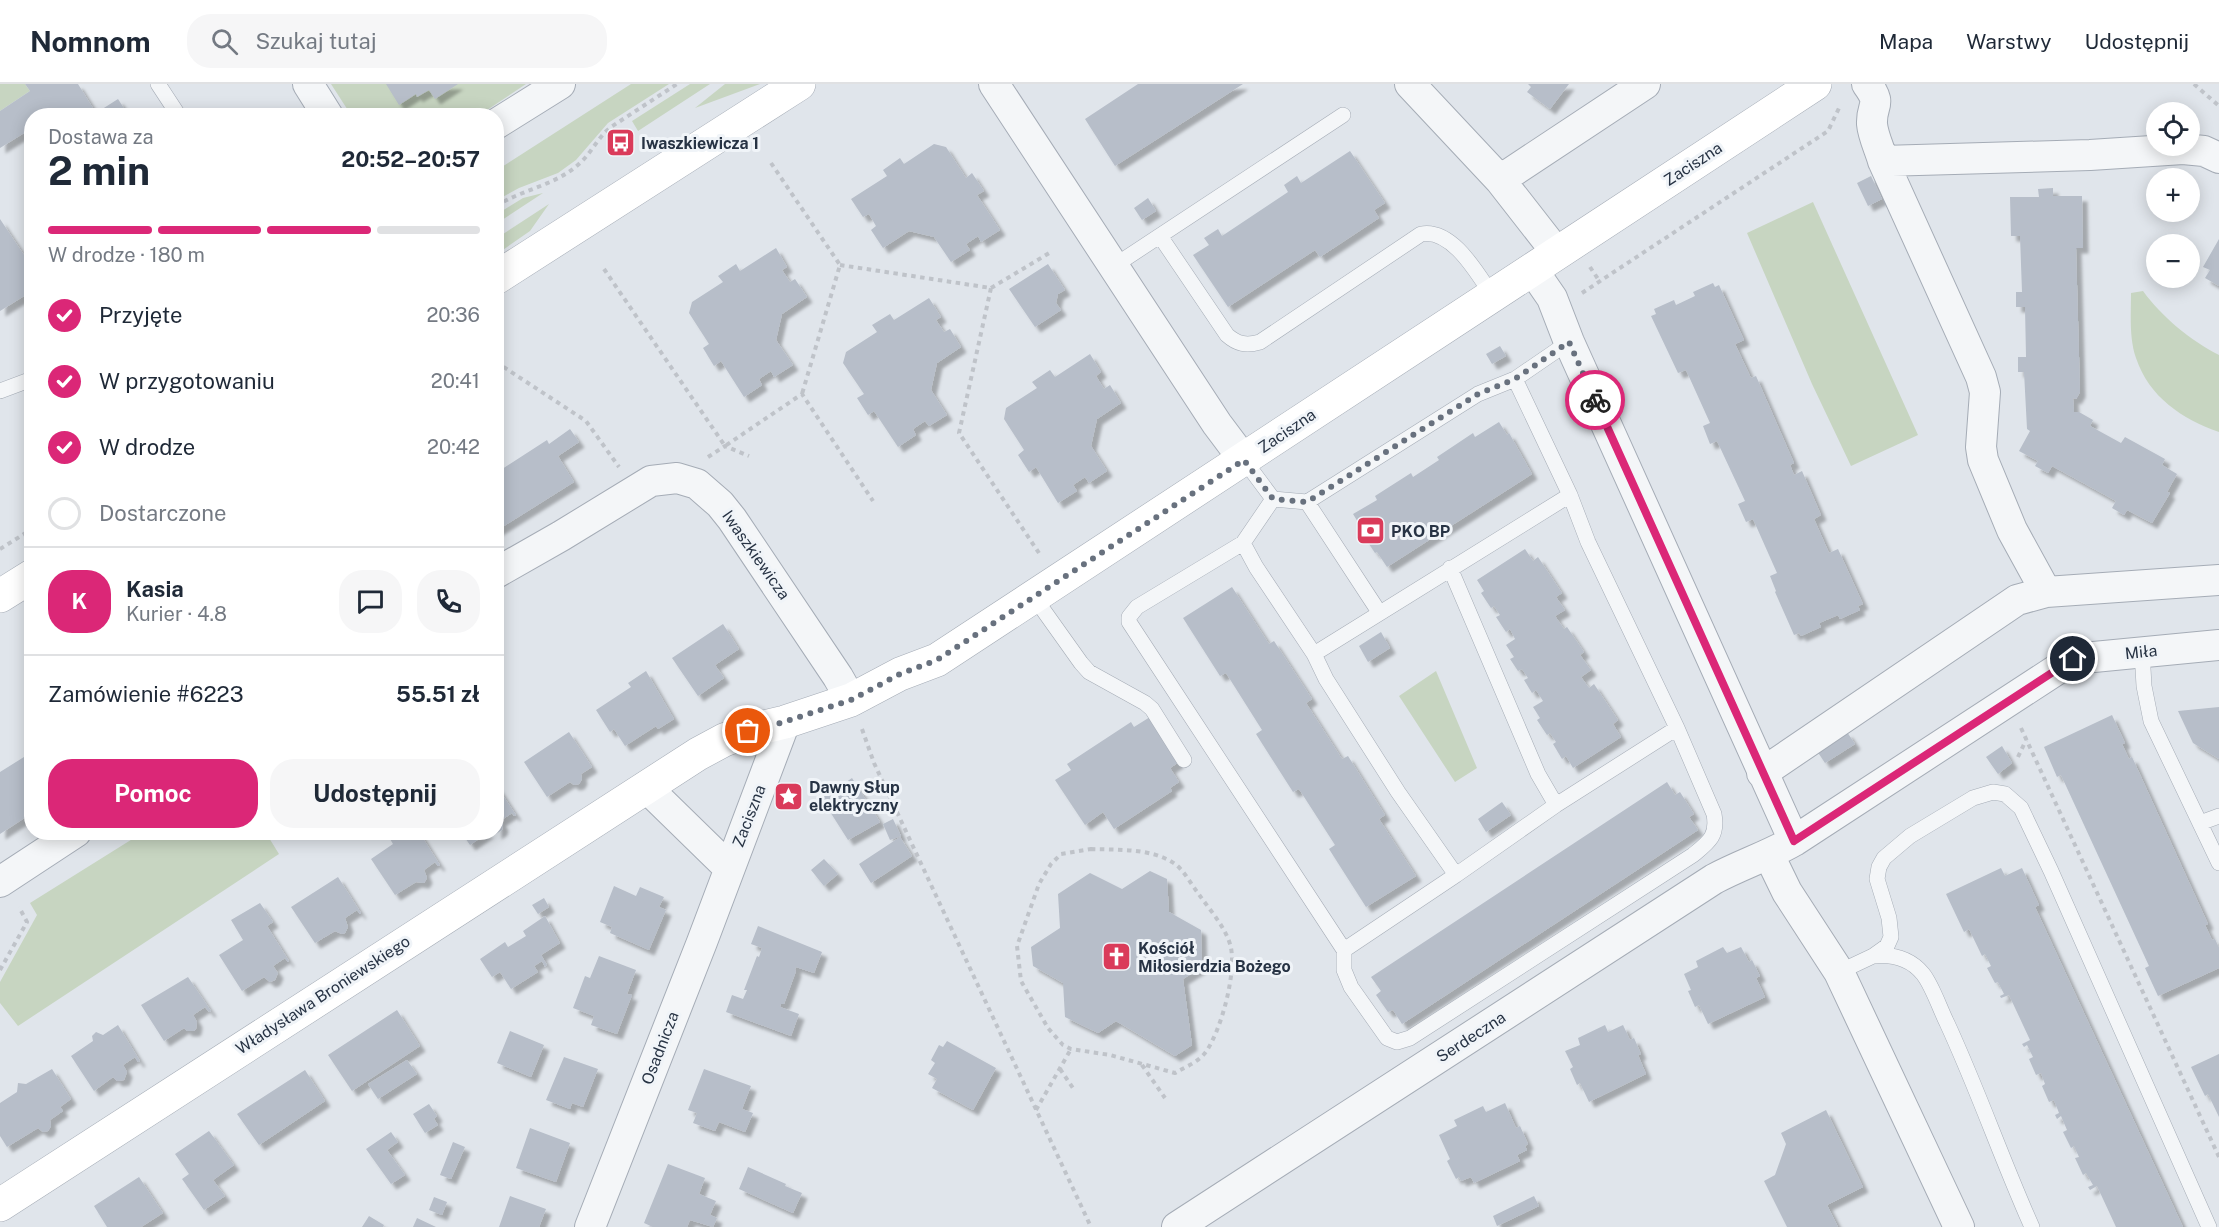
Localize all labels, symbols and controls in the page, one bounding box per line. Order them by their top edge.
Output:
search box [187,14,607,68]
text: Nomnom [30,25,151,58]
icon: search [208,25,241,58]
text: Szukaj tutaj [256,28,377,54]
text: Mapa [1879,29,1933,54]
text: Warstwy [1966,29,2051,54]
text: Udostępnij [2084,29,2189,54]
map controls [2146,102,2200,288]
button: locate [2146,102,2200,156]
text: Dostawa za [48,125,154,149]
bus stop icon: Iwaszkiewicza 1 [604,127,636,159]
place label: Iwaszkiewicza 1 [641,134,759,153]
street label: Zaciszna [1660,138,1726,190]
text: 20:52–20:57 [341,146,480,172]
text: 2 min [48,148,150,194]
button: + [2146,168,2200,222]
button: − [2146,234,2200,288]
text: W drodze · 180 m [48,243,205,267]
icon: check [48,299,81,332]
text: Przyjęte [99,302,182,328]
text: 20:36 [426,303,480,327]
icon: check [48,365,81,398]
text: W przygotowaniu [99,368,275,394]
text: 20:41 [431,369,480,393]
courier [1565,370,1625,430]
icon: bike [1579,384,1612,417]
street label: Zaciszna [1255,405,1319,457]
icon: check [48,431,81,464]
text: W drodze [99,434,195,460]
text: 20:42 [427,435,480,459]
text: Dostarczone [99,500,226,526]
street label: Iwaszkiewicza [718,507,794,603]
bank icon: PKO BP [1354,515,1386,547]
place label: PKO BP [1391,522,1450,541]
button: chat [339,570,402,633]
button: phone [417,570,480,633]
text: Kasia [126,576,184,602]
text: K [72,588,87,614]
text: Kurier · 4.8 [126,602,227,626]
pin [2047,633,2098,684]
street label: Miła [2124,641,2158,663]
icon: home [2056,642,2089,675]
text: Zamówienie #6223 [48,681,244,707]
text: 55.51 zł [396,681,480,707]
pin [722,705,773,756]
icon: bag [731,714,764,747]
button: Pomoc [48,759,258,828]
button: Udostępnij [270,759,480,828]
place label: Dawny Słup elektryczny [809,778,900,815]
place icon: Dawny Słup elektryczny [772,780,804,812]
street label: Zaciszna [728,782,770,850]
street label: Władysława Broniewskiego [232,932,414,1058]
place label: Kościół Miłosierdzia Bożego [1138,939,1291,976]
church icon: Kościół Miłosierdzia Bożego [1101,941,1133,973]
street label: Serdeczna [1433,1008,1509,1066]
street label: Osadnicza [637,1009,683,1087]

